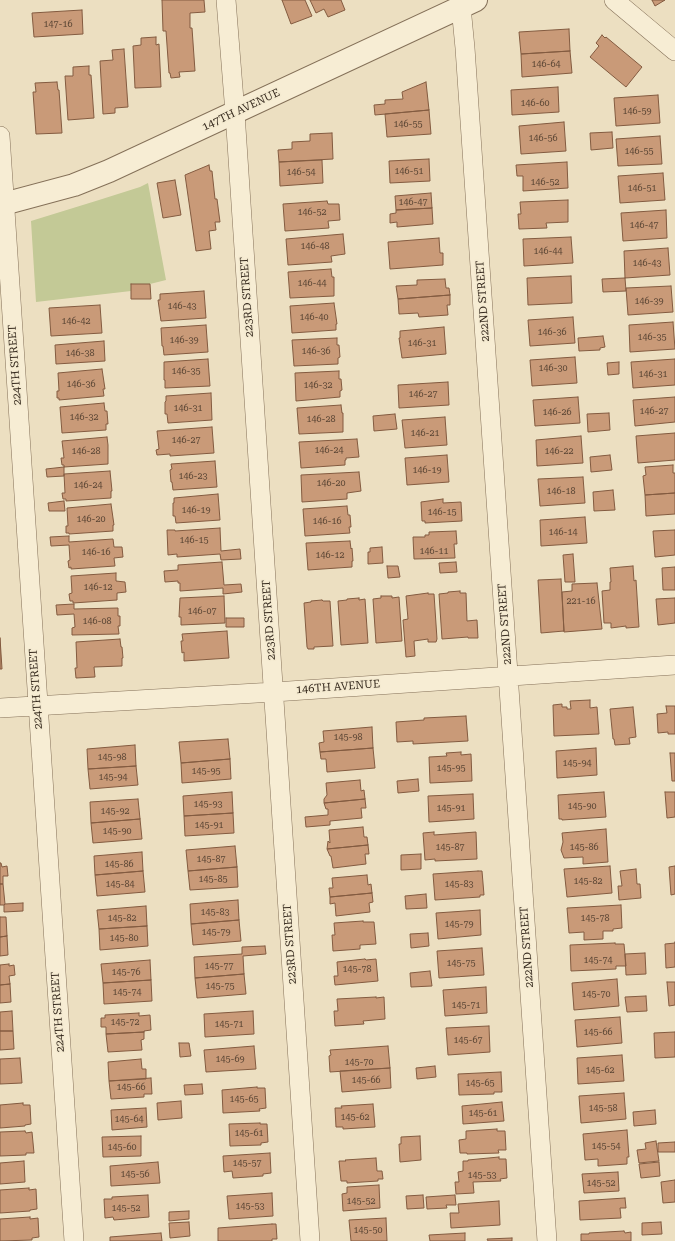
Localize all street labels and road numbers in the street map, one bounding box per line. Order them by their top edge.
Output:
street label: 147TH AVENUE [200,86,282,134]
street label: 223RD STREET [238,256,256,338]
street label: 222ND STREET [474,260,492,342]
street label: 224TH STREET [6,324,24,406]
street label: 223RD STREET [260,579,278,661]
street label: 222ND STREET [496,583,514,665]
street label: 224TH STREET [27,648,45,730]
street label: 146TH AVENUE [296,677,380,697]
street label: 223RD STREET [281,903,299,985]
street label: 222ND STREET [518,906,536,988]
street label: 224TH STREET [49,971,67,1053]

